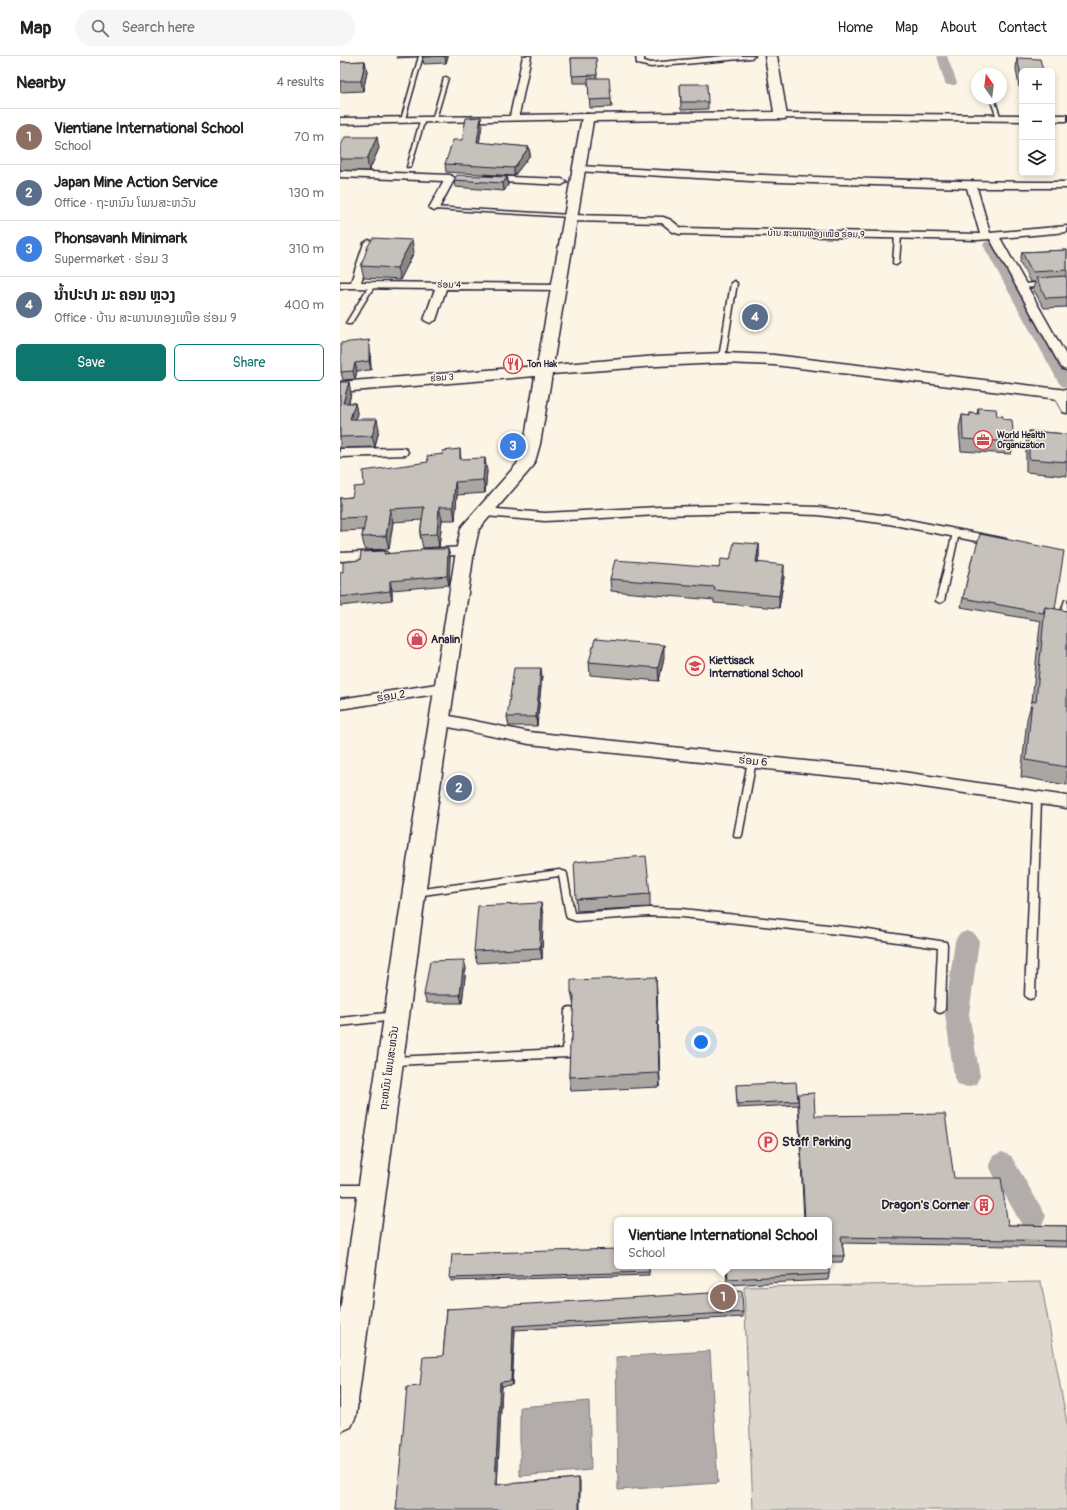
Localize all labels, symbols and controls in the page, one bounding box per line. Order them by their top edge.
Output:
search box [75,10,355,46]
text: Map [20,16,51,40]
icon: search [89,17,111,39]
text: Search here [121,18,195,37]
text: Home [838,19,873,36]
text: Map [895,19,918,36]
text: About [940,19,976,36]
text: Contact [998,19,1047,36]
north arrow [971,68,1007,104]
map controls [1019,68,1055,176]
button: + [1019,68,1055,104]
text: Nearby [16,72,65,93]
text: 4 results [277,74,324,90]
button: − [1019,104,1055,140]
text: Vientiane International School [54,119,244,138]
text: 1 [26,129,32,145]
text: 70 m [294,129,324,145]
text: School [54,138,91,154]
button: layers [1019,140,1055,176]
text: Japan Mine Action Service [54,173,218,192]
text: 2 [25,185,33,201]
text: 130 m [288,185,324,201]
text: Office · ຖະຫນົນ ໂພນສະຫວັນ [54,195,196,211]
street label: ບ້ານ ສະພານທອງເໜືອ ຮ່ອມ 9 [767,228,865,240]
text: Phonsavanh Minimark [54,229,187,248]
text: 3 [25,241,33,257]
text: 310 m [288,241,324,257]
text: Supermarket · ຮ່ອມ 3 [54,251,169,267]
street label: ຮ່ອມ 4 [437,279,462,291]
text: ນ້ຳປະປາ ມະ ຄອນ ຫຼວງ [54,286,175,305]
text: 4 [25,297,33,313]
text: 400 m [284,297,324,313]
pin: 4 [742,302,768,332]
text: Office · ບ້ານ ສະພານທອງເໜືອ ຮ່ອມ 9 [54,310,237,326]
button: Save [16,344,166,381]
button: Share [174,344,324,381]
restaurant icon: Ton Hak [502,353,524,375]
place label: Ton Hak [526,359,557,370]
street label: ຮ່ອມ 3 [430,371,454,385]
office icon: World Health Organization [972,429,994,451]
place label: World Health Organization [997,430,1046,451]
pin: 3 [500,431,526,461]
shop icon: Analin [406,628,428,650]
place label: Analin [431,633,460,646]
place label: Kiettisack International School [709,654,804,680]
school or university icon: Kiettisack International School [684,655,706,677]
street label: ຮ່ອມ 2 [376,687,406,705]
street label: ຮ່ອມ 6 [738,753,768,769]
pin: 2 [446,773,472,803]
street label: ຖະຫນົນ ໂພນສະຫວັນ [377,1025,401,1111]
your location [691,1032,711,1052]
parking icon: Staff Parking [757,1131,779,1153]
place label: Staff Parking [782,1134,851,1150]
building icon: Dragon's Corner [973,1194,995,1216]
place label: Dragon's Corner [881,1197,970,1213]
popup [614,1217,832,1269]
text: Vientiane International School [628,1226,818,1245]
text: School [628,1245,665,1261]
pin: 1 [710,1282,736,1312]

